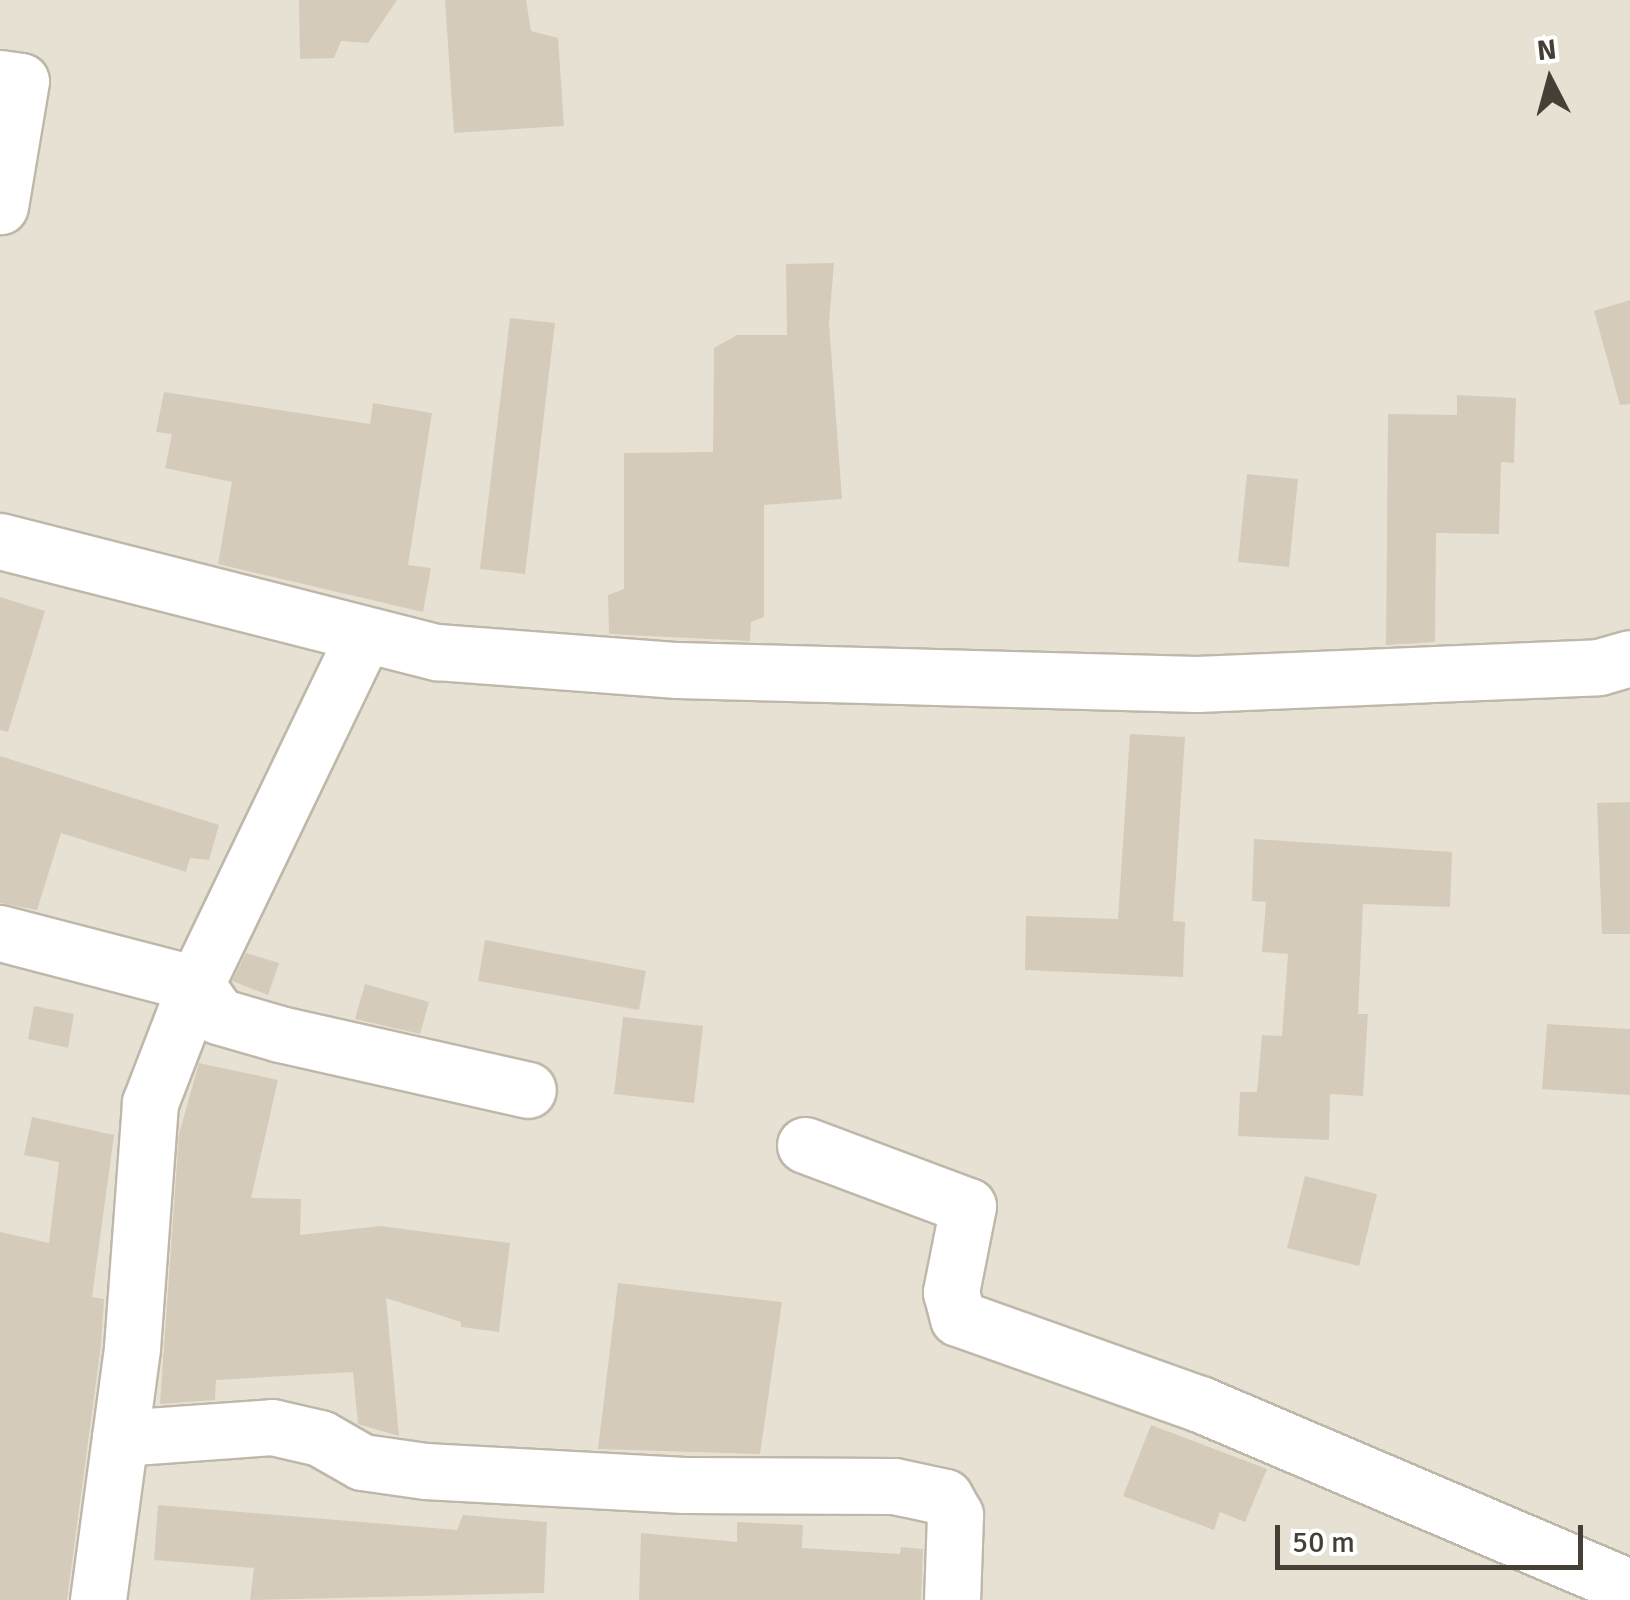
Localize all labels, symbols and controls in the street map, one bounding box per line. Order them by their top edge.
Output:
north arrow [1500,30,1600,130]
text: N [1535,32,1558,68]
scale bar [1280,1505,1588,1567]
text: 50 m [1292,1524,1355,1561]

